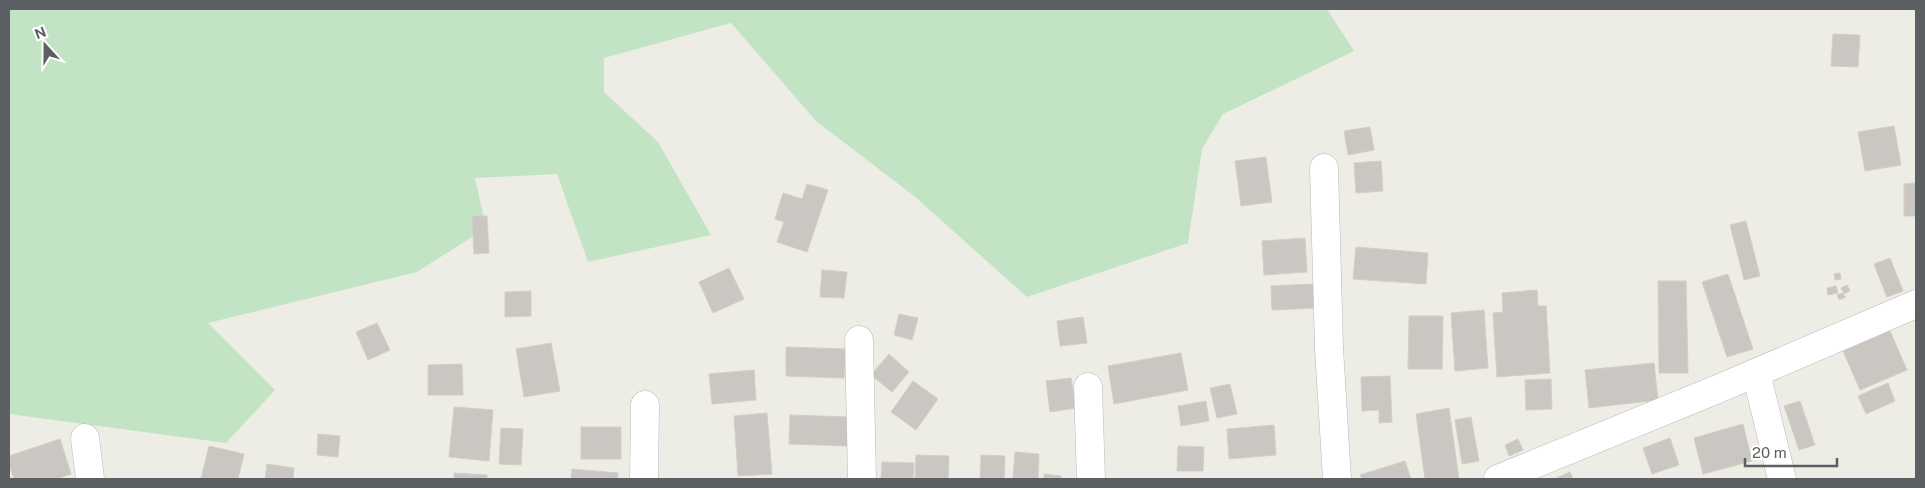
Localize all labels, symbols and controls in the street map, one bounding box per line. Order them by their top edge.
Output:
north arrow [20,20,70,70]
text: N [32,23,48,42]
scale bar [1745,436,1838,468]
text: 20 m [1752,444,1787,461]

